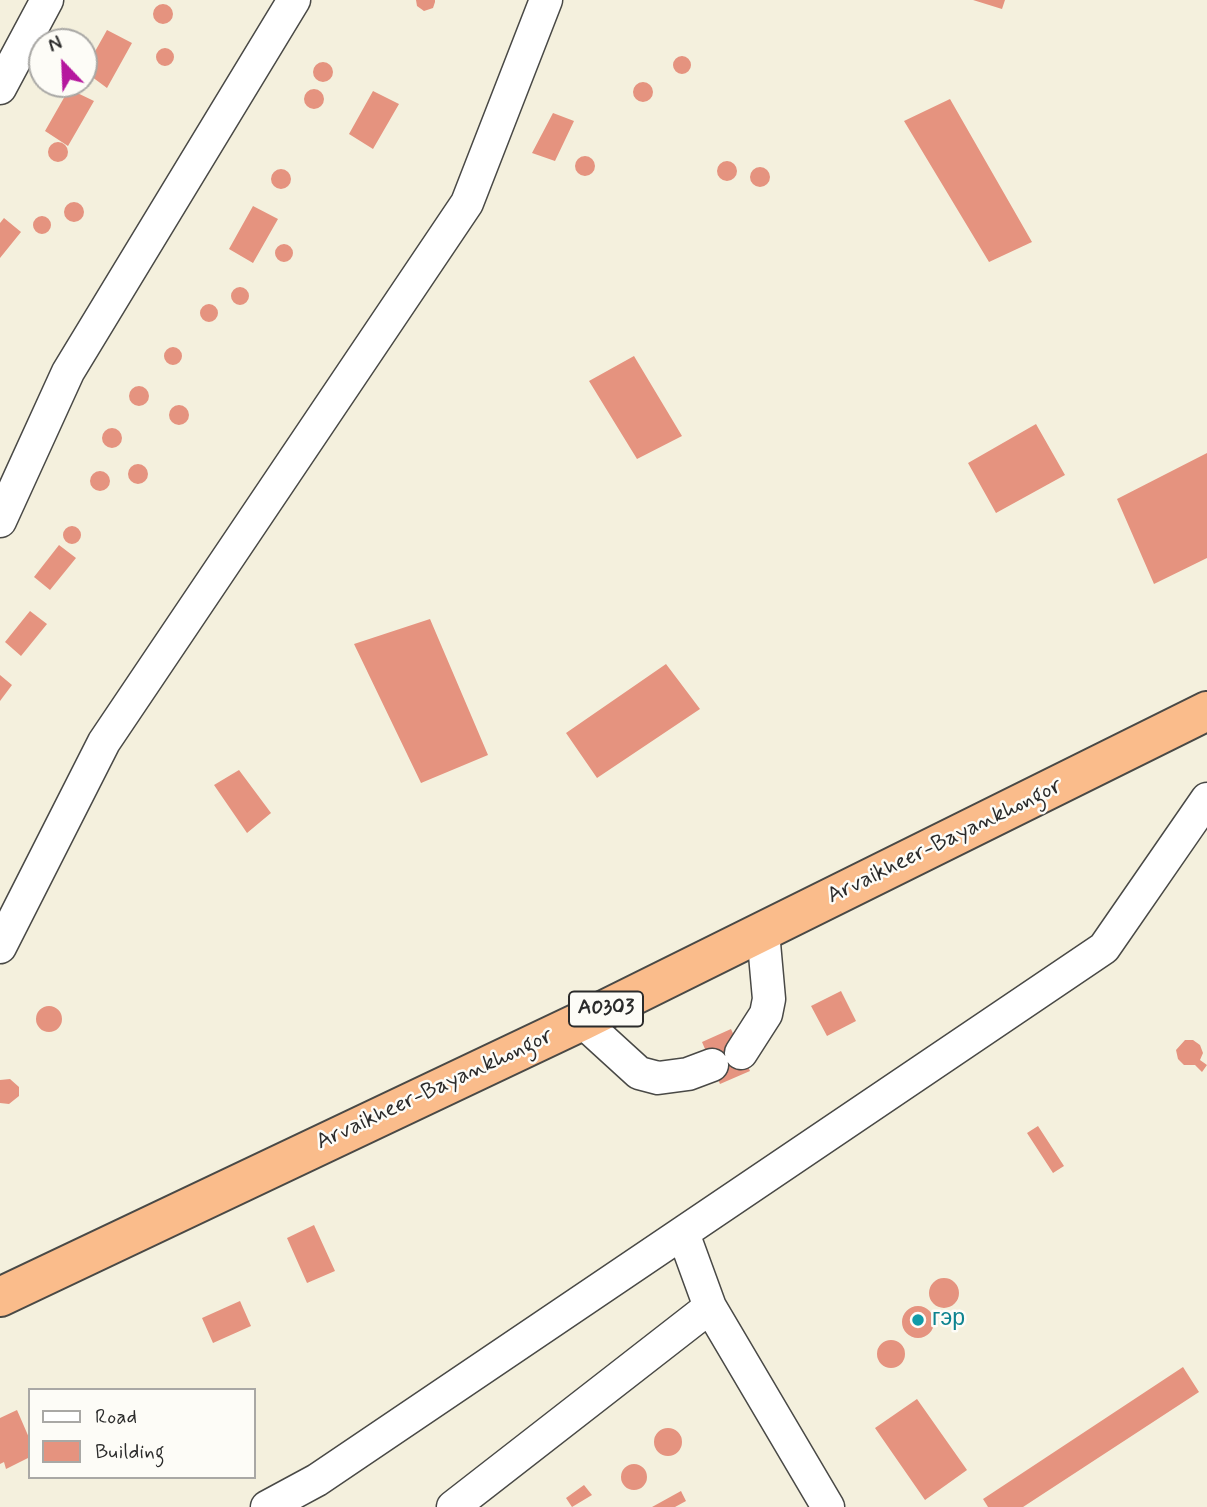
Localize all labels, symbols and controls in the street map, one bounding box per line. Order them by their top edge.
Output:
north arrow [28,28,98,98]
text: N [45,31,66,59]
street label: Arvaikheer-Bayankhongor [823,773,1067,911]
road number: A0303 [569,992,643,1026]
street label: Arvaikheer-Bayankhongor [312,1023,558,1157]
place label: гэр [932,1306,965,1334]
marker: гэр [910,1312,926,1328]
legend [28,1388,256,1479]
text: Road [95,1403,137,1431]
text: Building [95,1438,165,1466]

